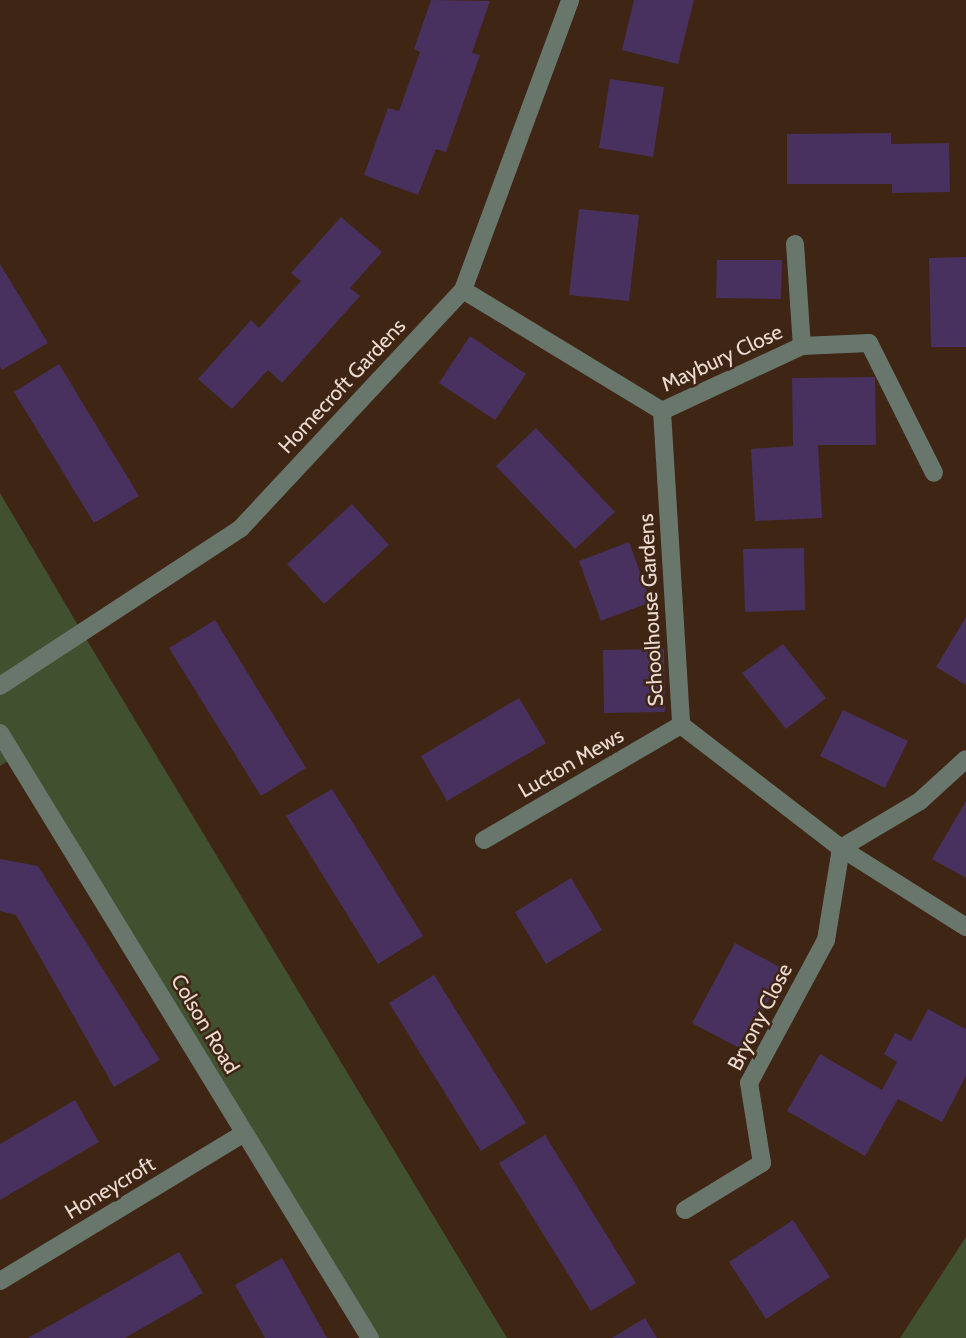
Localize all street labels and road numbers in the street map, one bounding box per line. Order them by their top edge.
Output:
street label: Homecroft Gardens [273,314,411,458]
street label: Maybury Close [657,319,787,397]
street label: Schoolhouse Gardens [633,513,669,707]
street label: Lucton Mews [514,723,628,803]
street label: Bryony Close [722,959,798,1075]
street label: Colson Road [166,970,244,1078]
street label: Honeycroft [61,1151,159,1225]

